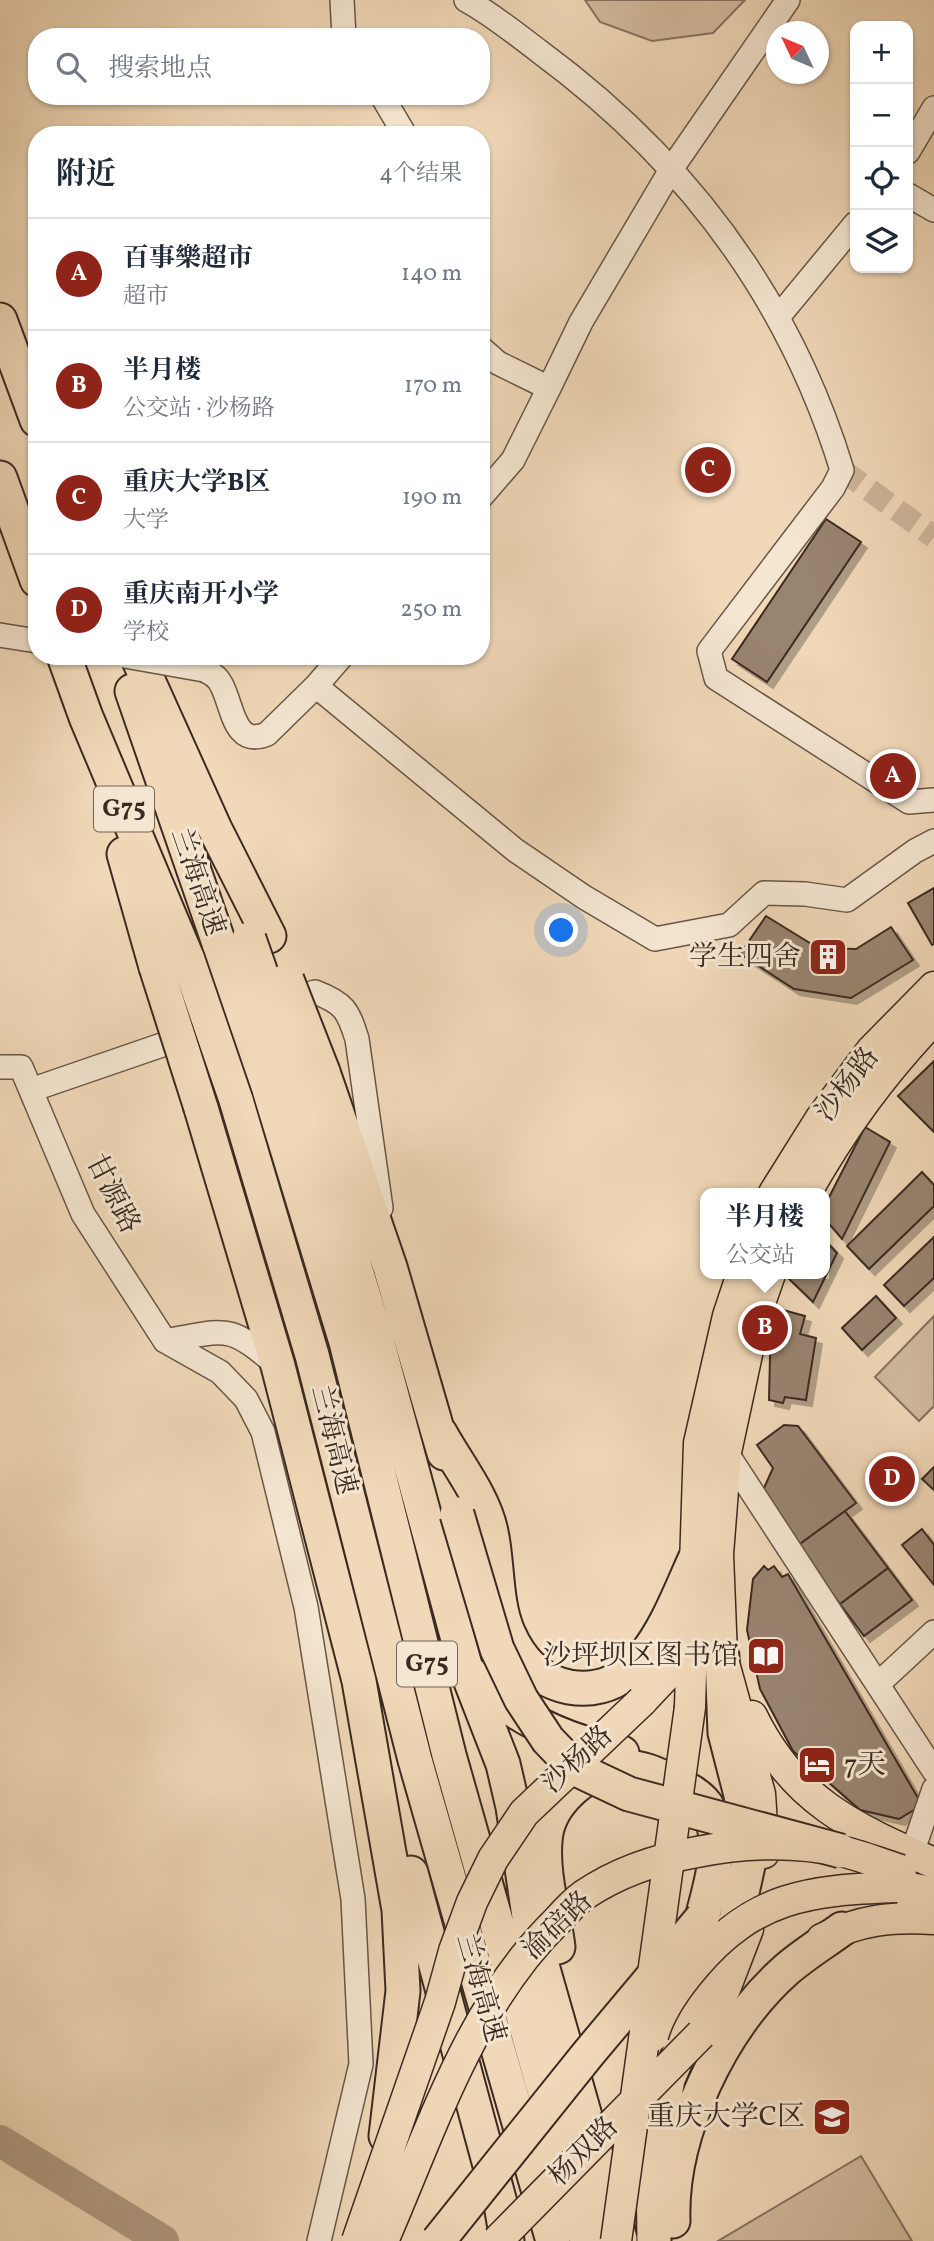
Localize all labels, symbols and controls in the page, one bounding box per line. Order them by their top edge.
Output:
north arrow [766,21,829,84]
map controls [850,21,913,273]
button: + [850,21,913,84]
search box [28,28,490,105]
icon: search [52,48,90,86]
text: 搜索地点 [108,51,212,87]
button: − [850,84,913,147]
button: locate [850,147,913,210]
text: 附近 [56,154,116,196]
text: 4个结果 [379,158,462,190]
button: layers [850,210,913,273]
text: 百事樂超市 [123,241,253,277]
text: A [71,258,87,290]
text: 140 m [401,258,462,290]
text: 超市 [123,281,169,313]
text: 半月楼 [123,353,201,389]
text: B [71,370,87,402]
text: 170 m [404,370,462,402]
text: 公交站 · 沙杨路 [123,393,275,425]
pin: C [685,444,731,496]
text: 重庆大学B区 [123,465,270,501]
text: C [72,482,86,514]
text: 190 m [402,482,462,514]
text: 大学 [123,505,169,537]
text: 重庆南开小学 [123,577,279,613]
text: D [71,594,87,626]
text: 250 m [400,594,462,626]
text: 学校 [123,617,169,649]
pin: A [870,750,916,802]
road number: G75 [94,786,154,832]
street label: 兰海高速 [160,823,234,941]
your location [544,913,578,947]
building icon: 学生四舍 [807,936,849,978]
place label: 学生四舍 [689,938,801,977]
street label: 沙杨路 [807,1040,889,1130]
street label: 甘源路 [76,1148,148,1240]
popup [700,1188,830,1279]
text: 半月楼 [726,1200,804,1236]
text: 公交站 [726,1240,795,1272]
pin: B [742,1302,788,1354]
street label: 兰海高速 [301,1381,365,1499]
pin: D [869,1453,915,1505]
library icon: 沙坪坝区图书馆 [745,1635,787,1677]
place label: 沙坪坝区图书馆 [543,1637,739,1676]
road number: G75 [397,1642,457,1686]
street label: 沙杨路 [534,1717,622,1803]
hotel icon: 7天 [796,1744,838,1786]
place label: 7天 [844,1746,886,1785]
street label: 渝碚路 [514,1883,602,1969]
street label: 兰海高速 [446,1929,514,2047]
school or university icon: 重庆大学C区 [811,2096,853,2138]
place label: 重庆大学C区 [647,2098,805,2137]
street label: 杨双路 [541,2109,627,2195]

